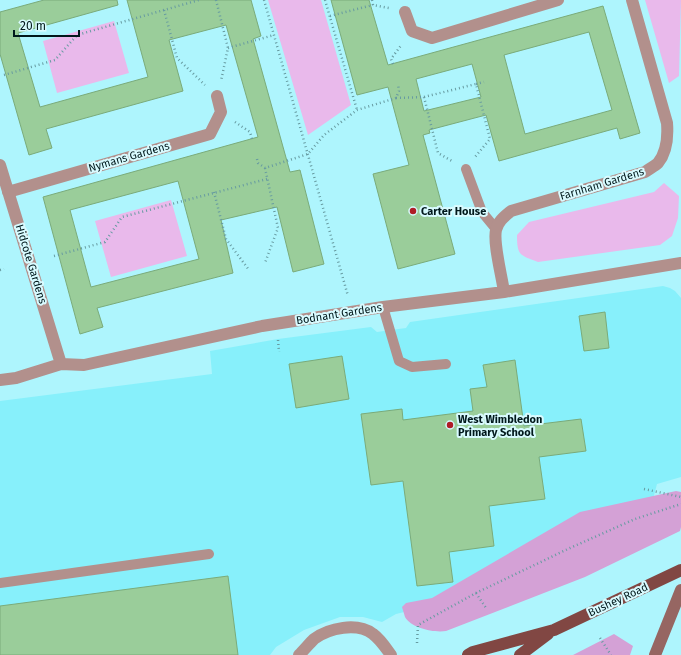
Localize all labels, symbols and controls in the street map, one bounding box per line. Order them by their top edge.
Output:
scale bar [14,12,79,38]
text: 20 m [20,19,46,33]
street label: Nymans Gardens [87,139,171,175]
street label: Farnham Gardens [558,165,646,203]
place label: Carter House [421,205,486,218]
marker: Carter House [408,206,418,216]
street label: Hidcote Gardens [13,223,49,305]
street label: Bodnant Gardens [295,301,383,327]
place label: West Wimbledon Primary School [458,413,542,439]
marker: West Wimbledon Primary School [445,420,455,430]
street label: Bushey Road [586,581,650,619]

